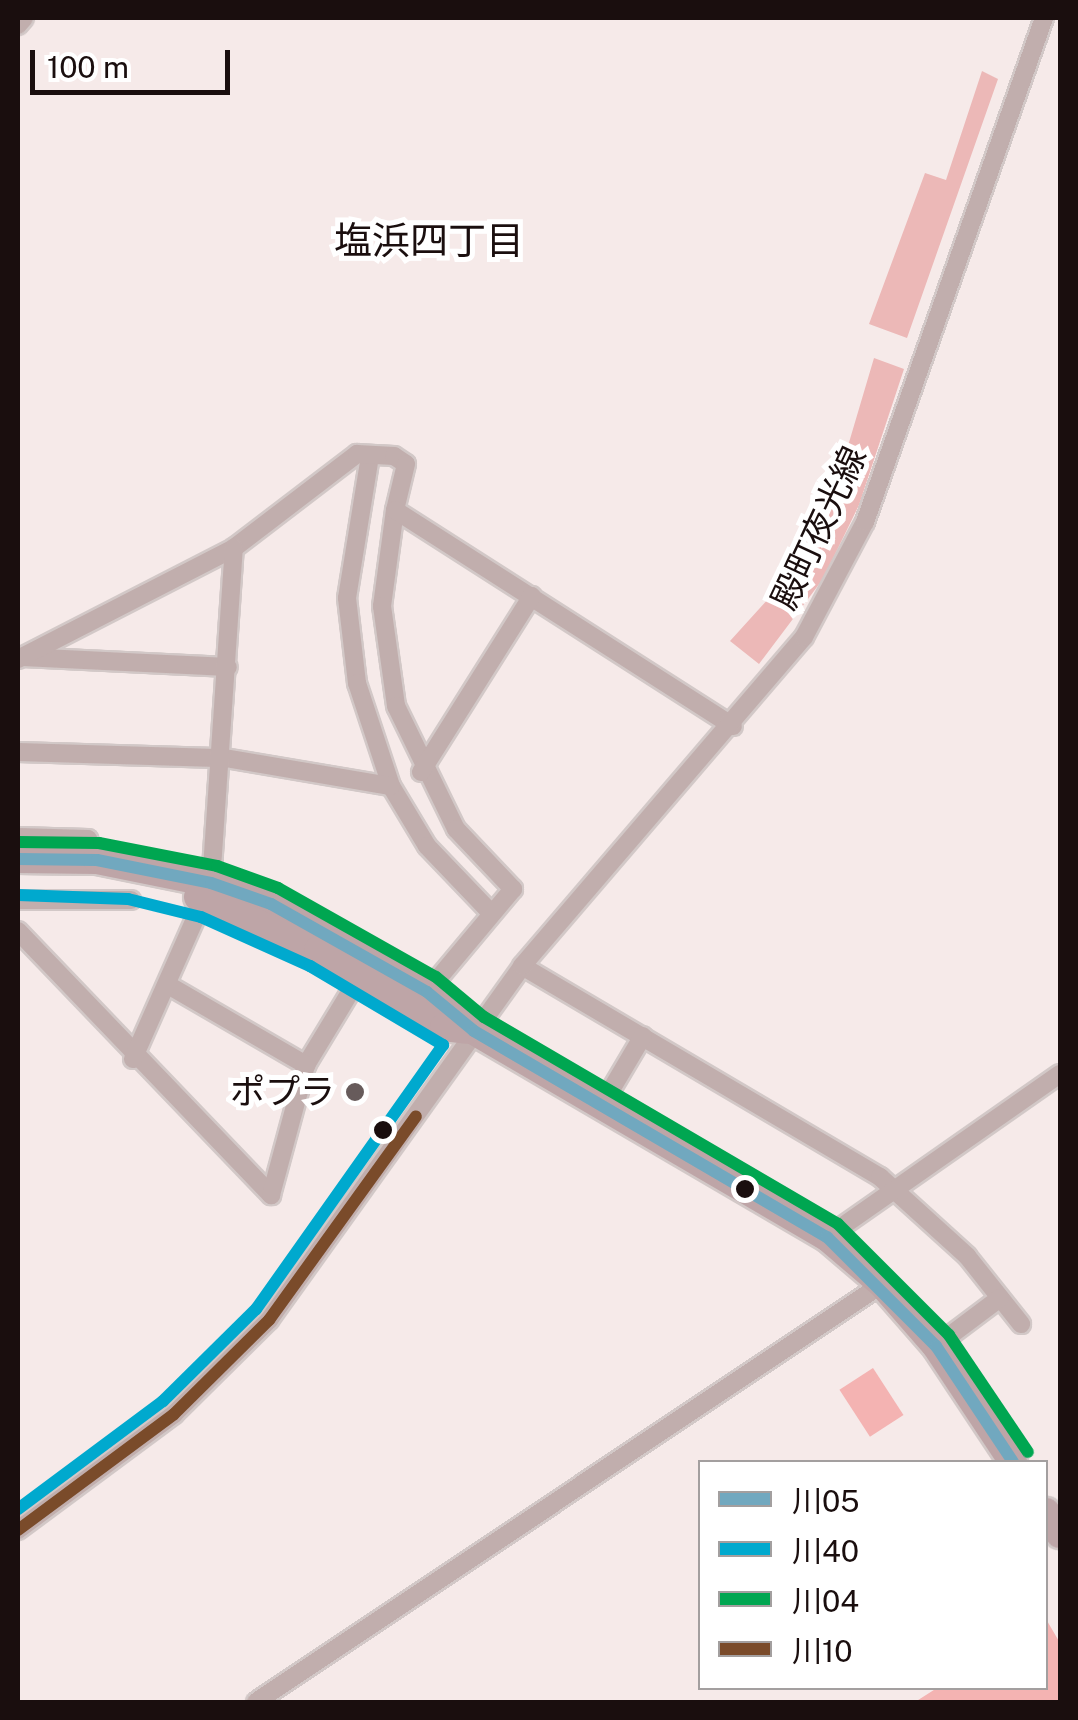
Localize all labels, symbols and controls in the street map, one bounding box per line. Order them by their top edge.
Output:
scale bar [35,30,235,92]
text: 100 m [47,49,129,85]
district label: 塩浜四丁目 [334,218,524,264]
street label: 殿町夜光線 [763,440,875,616]
place label: ポプラ [230,1071,335,1113]
marker: ポプラ [344,1081,366,1103]
unlabelled marker [373,1120,393,1140]
unlabelled marker [735,1179,755,1199]
legend [698,1460,1048,1690]
text: 川05 [792,1483,860,1519]
text: 川40 [792,1533,859,1569]
text: 川04 [792,1583,859,1619]
text: 川10 [792,1633,853,1669]

